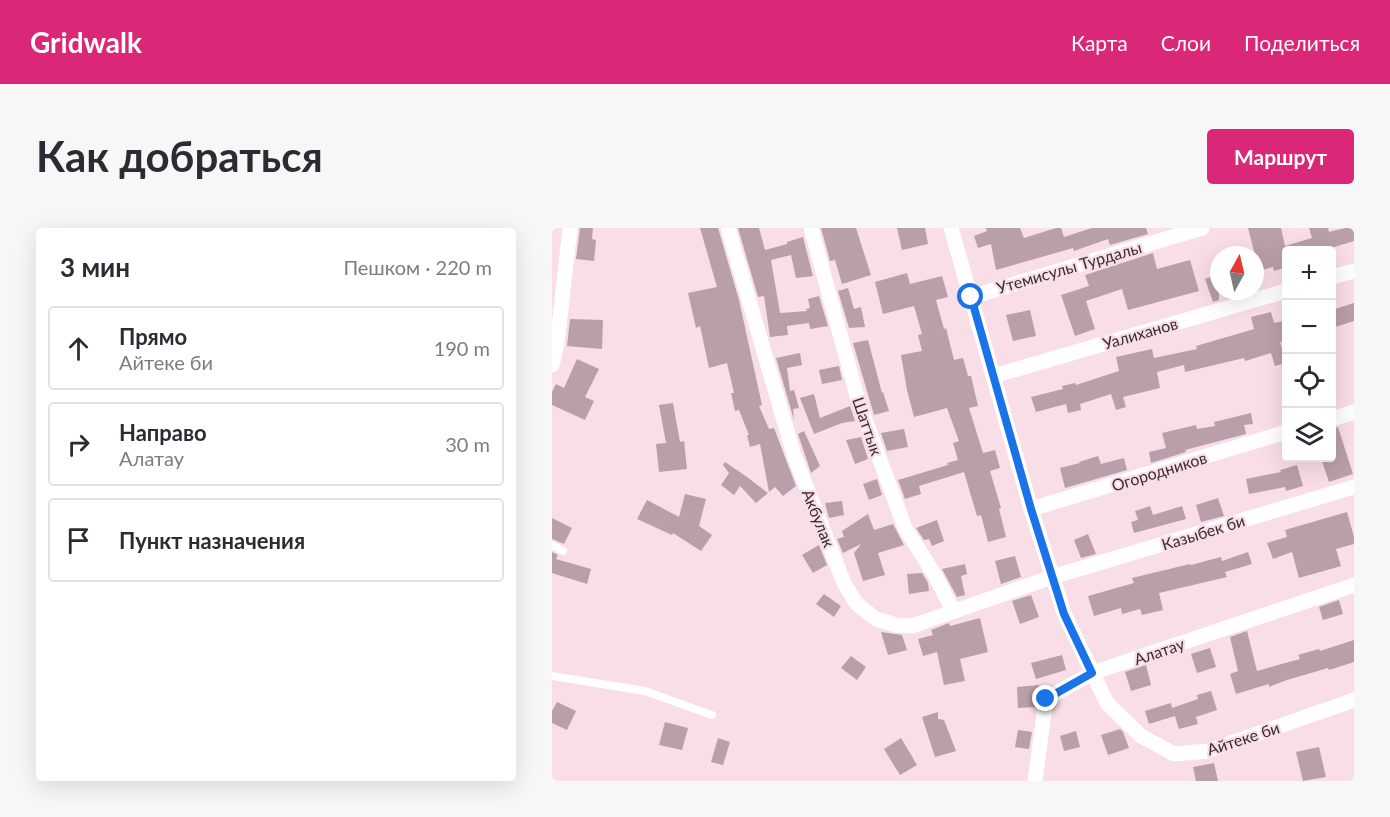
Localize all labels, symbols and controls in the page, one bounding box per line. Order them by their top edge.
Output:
text: Gridwalk [30,25,142,59]
text: Карта [1071,30,1128,55]
text: Слои [1161,30,1211,55]
text: Поделиться [1244,30,1360,55]
button: Маршрут [1207,129,1354,184]
text: Как добраться [36,131,323,181]
street label: Утемисулы Турдалы [994,237,1144,297]
north arrow [1210,246,1264,300]
map controls [1282,246,1336,462]
button: + [1282,246,1336,300]
text: 3 мин [60,251,130,283]
text: Пешком · 220 m [343,255,492,279]
route start [957,283,983,309]
button: − [1282,300,1336,354]
street label: Уалиханов [1100,313,1180,353]
text: Прямо [119,323,187,350]
icon: ahead [62,332,95,365]
text: 190 m [434,336,490,360]
text: Айтеке би [119,350,213,374]
button: locate [1282,354,1336,408]
street label: Шаттык [849,394,887,458]
button: layers [1282,408,1336,462]
text: Направо [119,419,207,446]
icon: right [62,428,95,461]
text: 30 m [445,432,490,456]
text: Алатау [119,446,184,470]
street label: Огородников [1109,447,1209,495]
street label: Акбулак [799,486,840,551]
street label: Казыбек би [1159,510,1247,554]
icon: arrive [62,524,95,557]
text: Пункт назначения [119,527,305,554]
street label: Алатау [1131,633,1187,668]
route end [1032,685,1058,711]
street label: Айтеке би [1204,717,1282,759]

